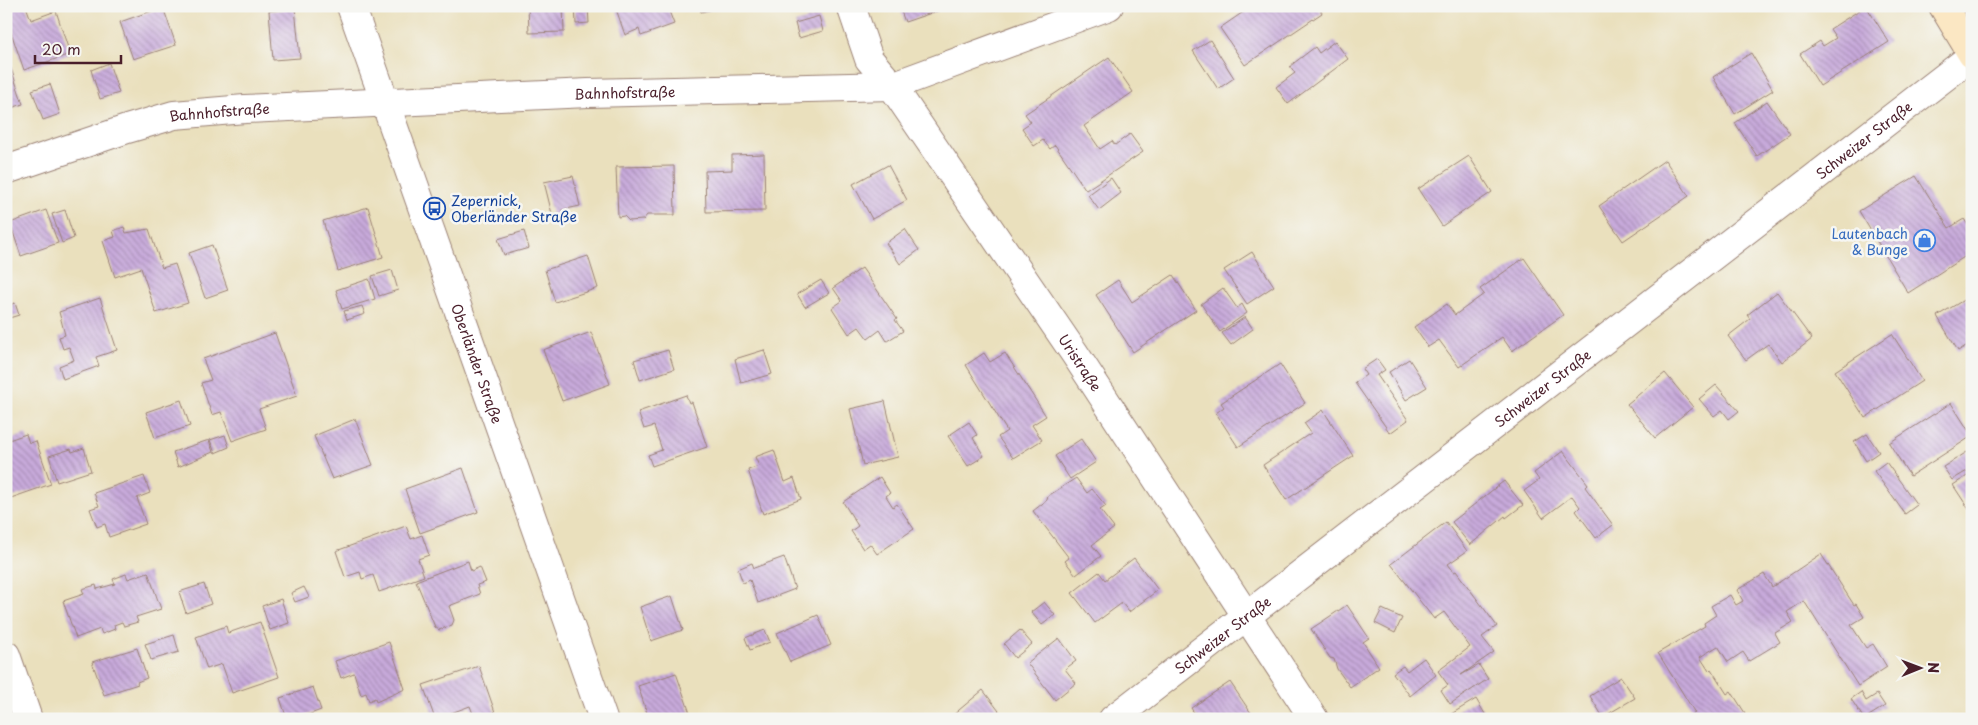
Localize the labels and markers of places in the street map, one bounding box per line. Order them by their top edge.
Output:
place label: Zepernick, Oberländer Straße [451,190,577,227]
bus stop icon: Zepernick, Oberländer Straße [423,196,447,220]
place label: Lautenbach & Bunge [1831,223,1908,260]
shop icon: Lautenbach & Bunge [1912,229,1936,253]

